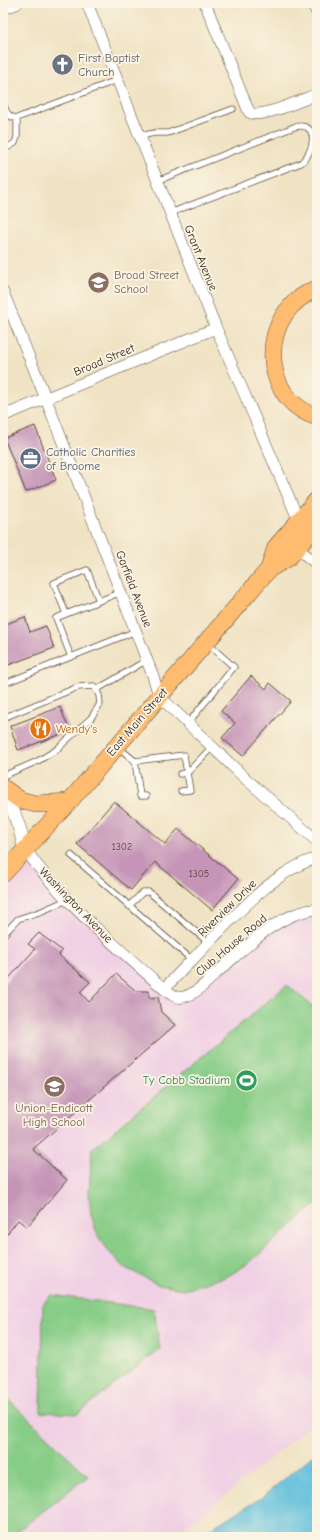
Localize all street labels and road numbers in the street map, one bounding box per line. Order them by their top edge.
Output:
street label: Grant Avenue [181,223,221,293]
street label: Broad Street [71,341,137,379]
street label: Garfield Avenue [113,549,155,629]
street label: East Main Street [104,685,171,759]
street label: Washington Avenue [36,864,116,946]
street label: Riverview Drive [195,876,259,940]
street label: Club House Road [193,911,269,979]

